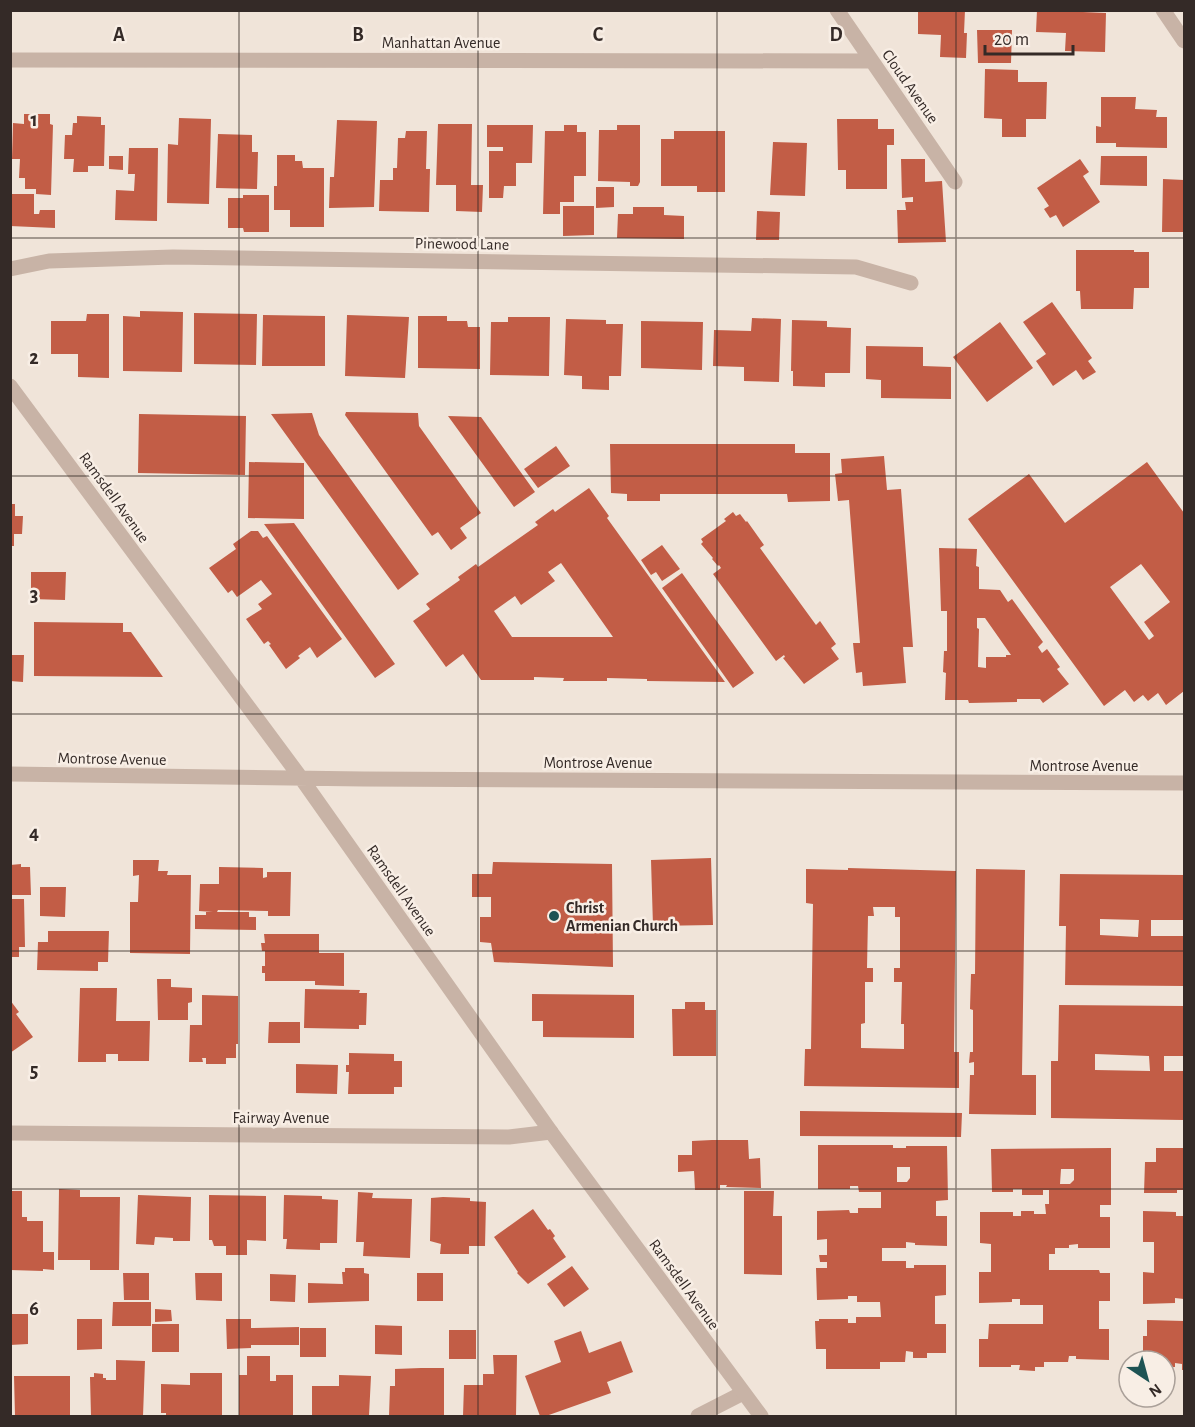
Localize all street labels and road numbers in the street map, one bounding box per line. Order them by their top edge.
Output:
street label: Manhattan Avenue [382,35,500,51]
street label: Cloud Avenue [879,47,941,126]
street label: Pinewood Lane [415,235,509,253]
street label: Ramsdell Avenue [76,449,152,546]
street label: Montrose Avenue [57,750,167,768]
street label: Montrose Avenue [544,755,652,771]
street label: Montrose Avenue [1030,758,1138,774]
street label: Ramsdell Avenue [364,842,439,939]
street label: Fairway Avenue [233,1110,329,1127]
street label: Ramsdell Avenue [646,1236,722,1333]

